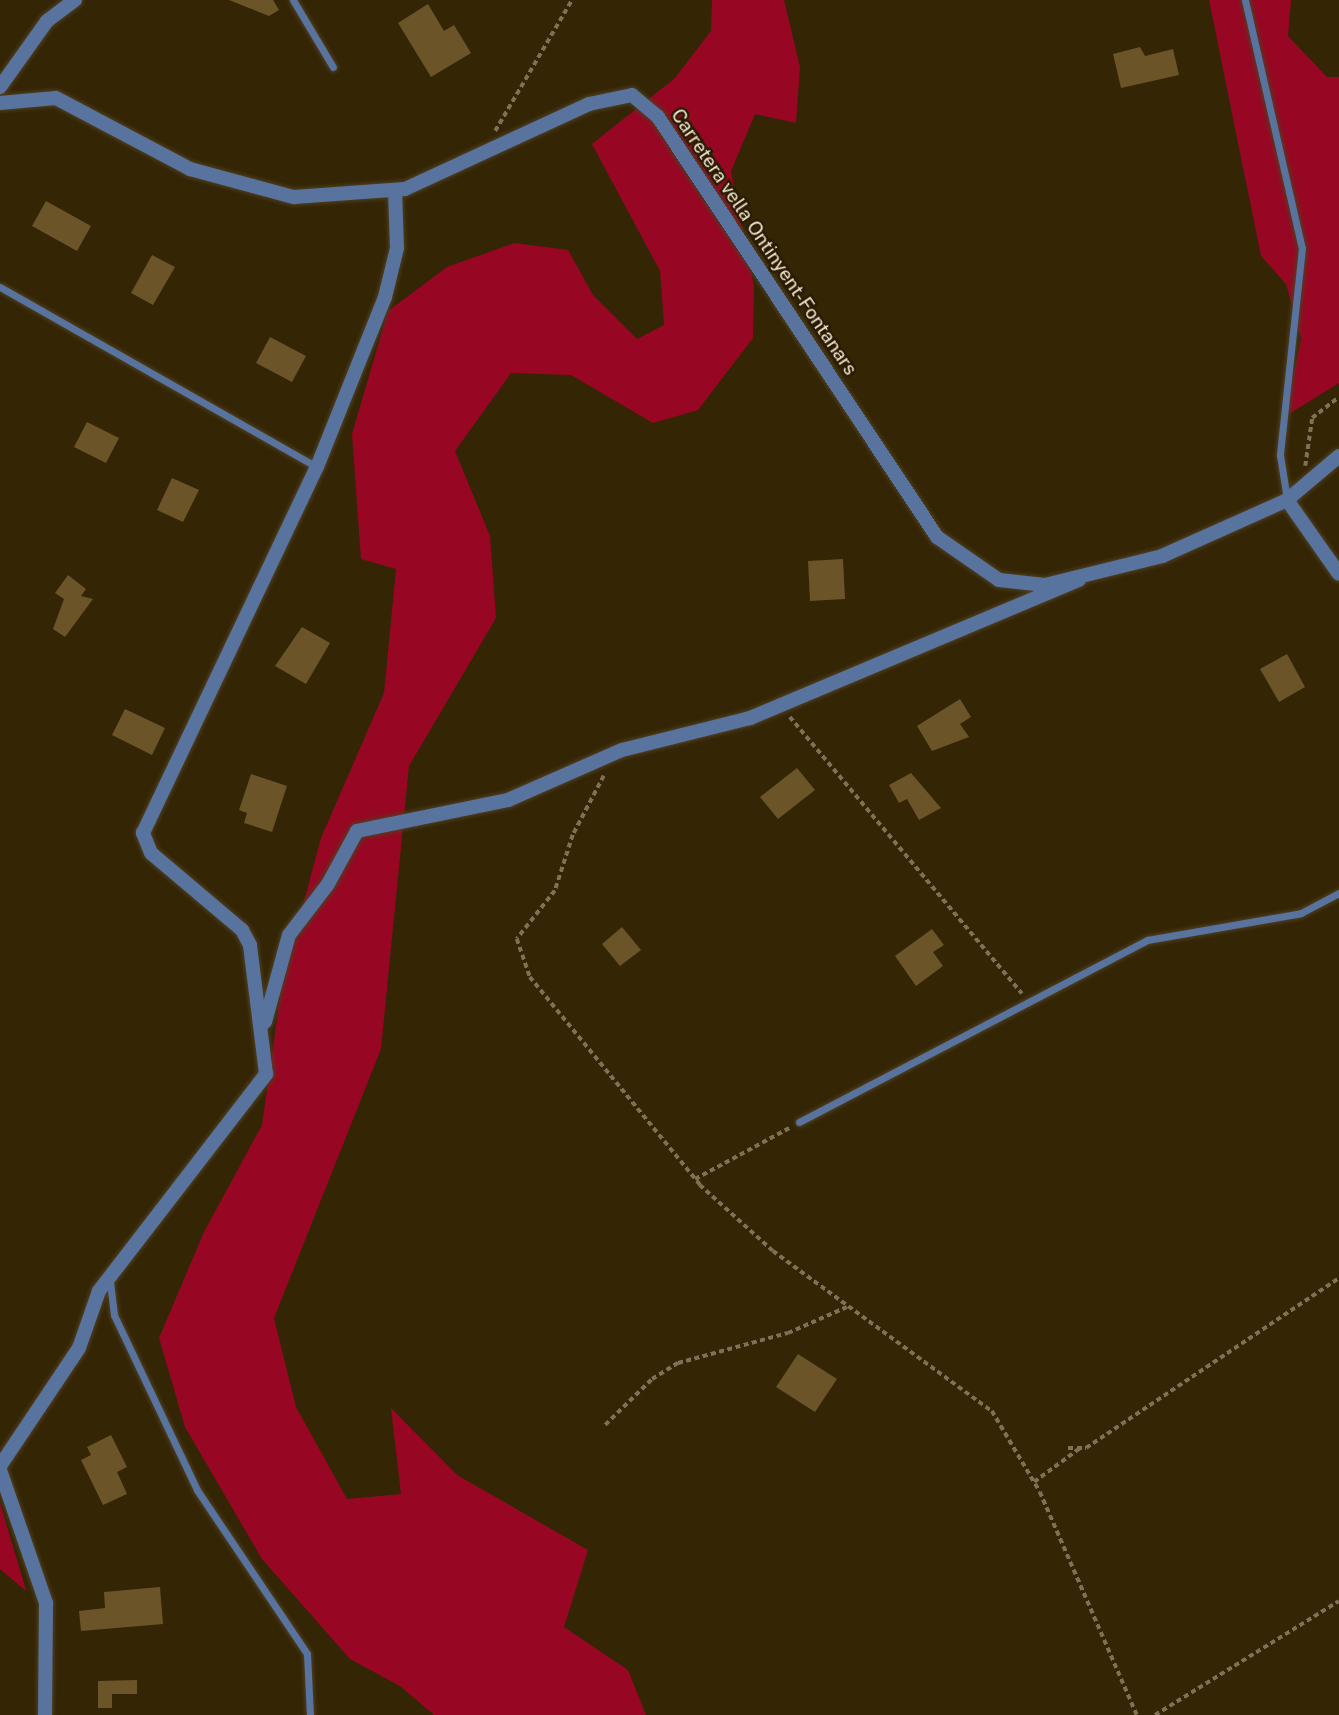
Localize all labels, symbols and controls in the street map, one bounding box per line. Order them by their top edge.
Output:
street label: Carretera vella Ontinyent-Fontanars [666,105,862,379]

